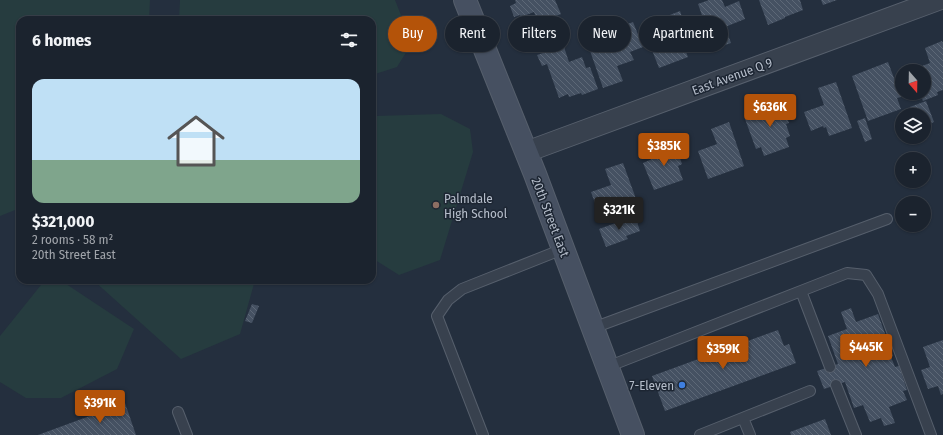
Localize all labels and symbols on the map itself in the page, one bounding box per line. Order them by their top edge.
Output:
street label: East Avenue Q 9 [690,55,775,98]
north arrow [895,64,931,100]
pin: $636K [742,94,798,128]
pin: $385K [636,133,692,167]
street label: 20th Street East [529,175,573,260]
place label: Palmdale High School [444,191,508,221]
pin: $321K [591,197,647,231]
marker: Palmdale High School [431,200,441,210]
pin: $445K [838,334,894,368]
pin: $359K [695,336,751,370]
place label: 7-Eleven [629,378,674,393]
marker: 7-Eleven [677,380,687,390]
pin: $391K [72,390,128,424]

